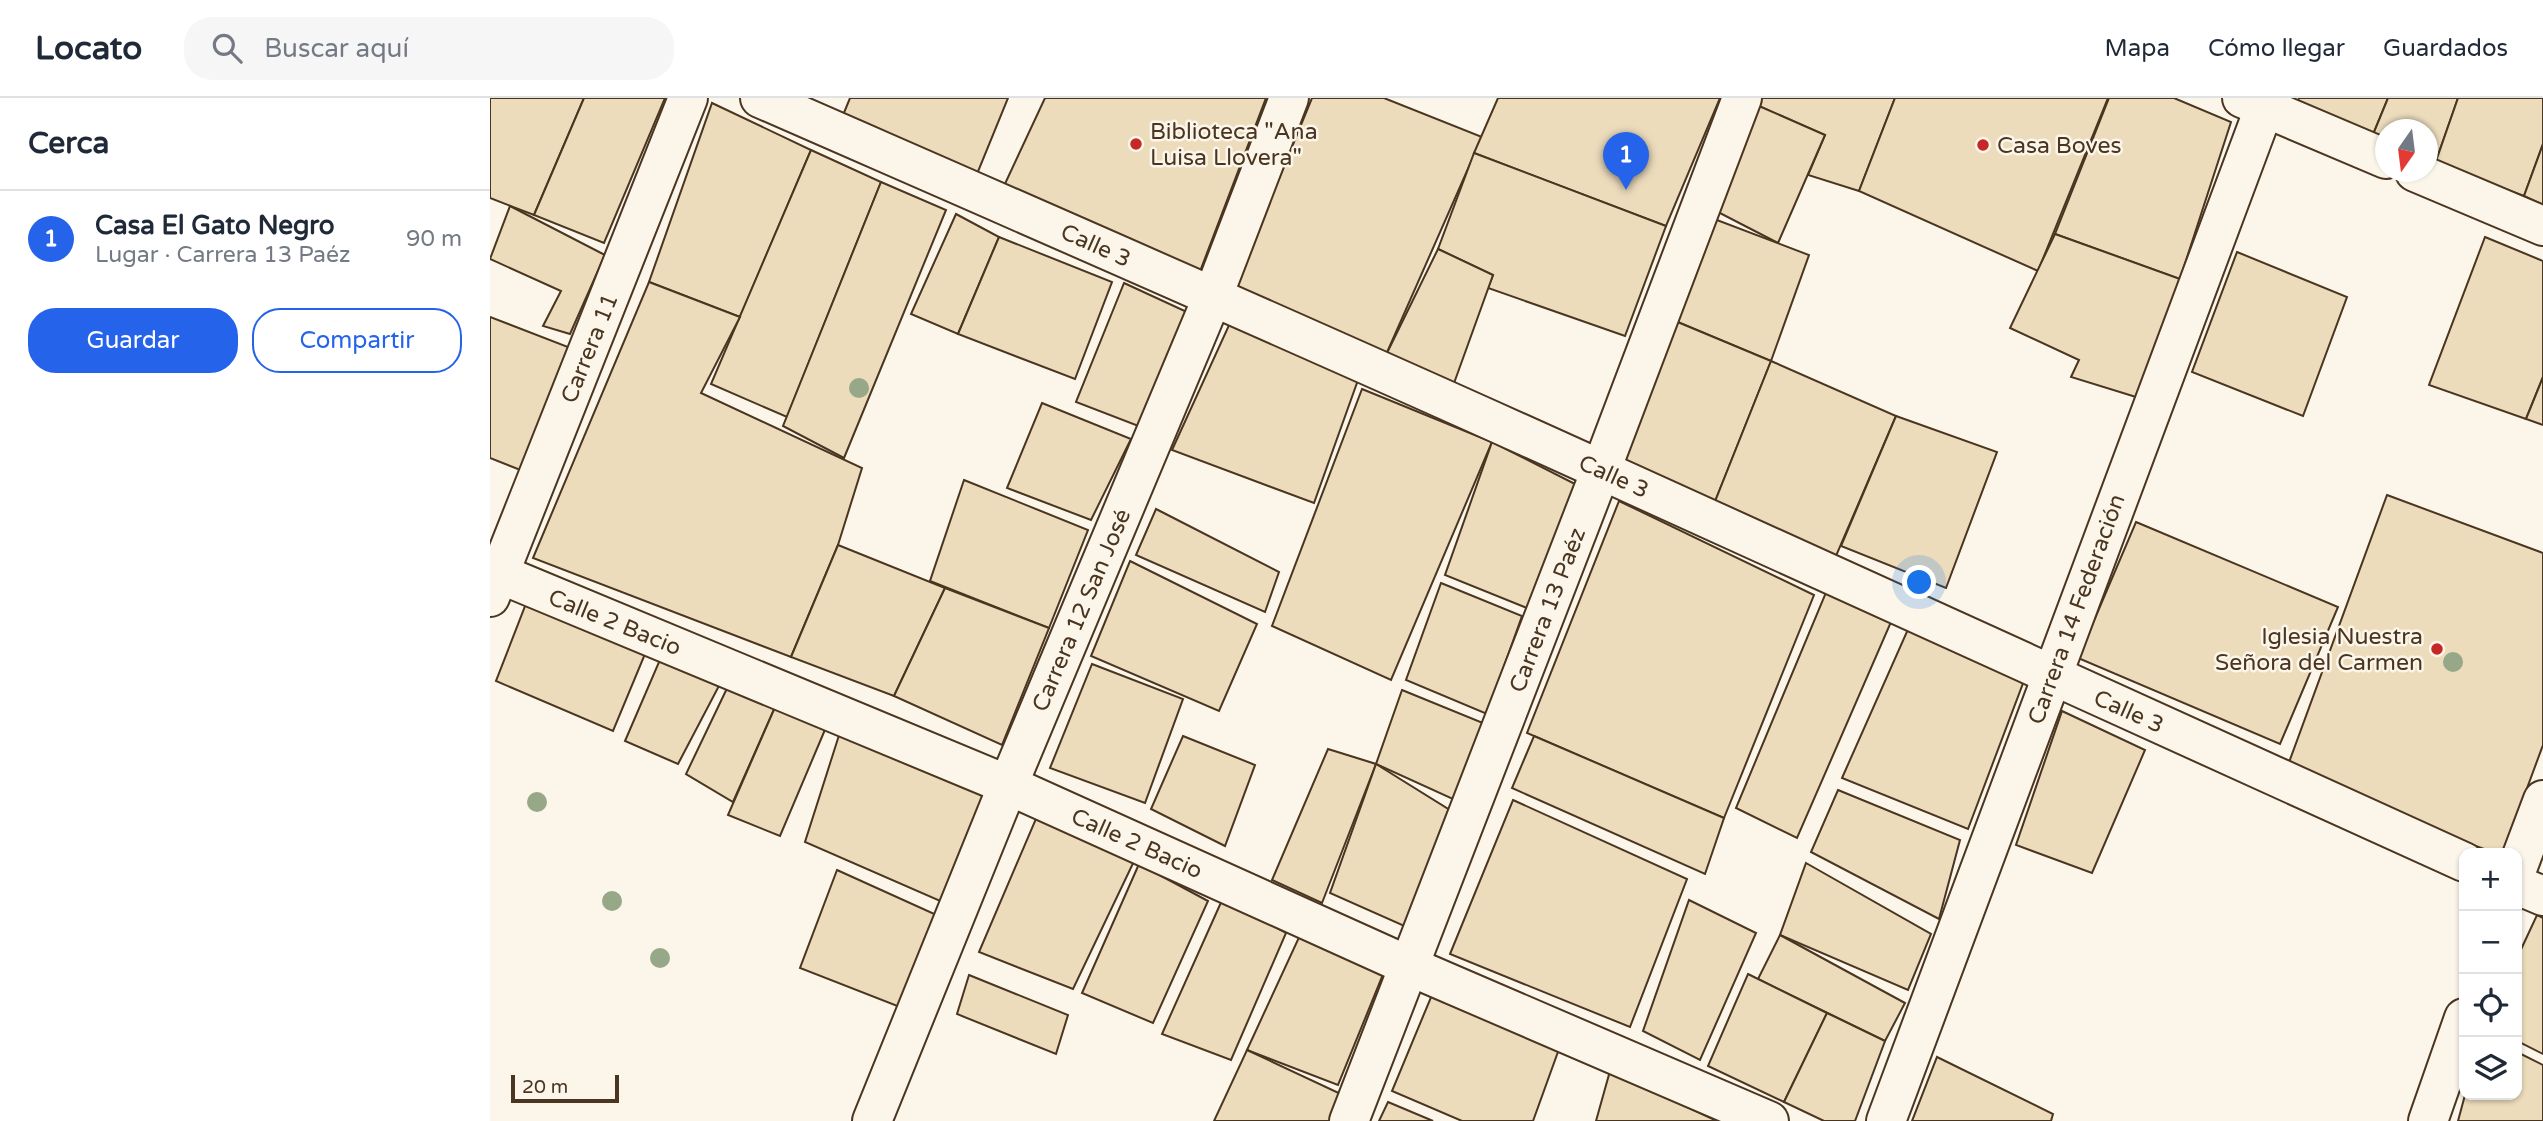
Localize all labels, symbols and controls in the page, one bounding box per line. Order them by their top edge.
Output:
search box [184,17,674,80]
text: Locato [35,29,142,68]
icon: search [208,29,246,67]
text: Buscar aquí [264,33,409,64]
text: Mapa [2105,34,2170,63]
text: Cómo llegar [2208,34,2345,63]
text: Guardados [2383,34,2508,63]
place label: Biblioteca "Ana Luisa Llovera" [1150,118,1318,172]
north arrow [2375,119,2438,182]
text: Cerca [28,125,109,162]
pin: 1 [1603,132,1649,190]
place label: Casa Boves [1997,132,2122,160]
marker: Biblioteca "Ana Luisa Llovera" [1128,136,1144,152]
marker: Casa Boves [1975,137,1991,153]
text: Casa El Gato Negro [95,210,335,241]
street label: Calle 3 [1056,218,1135,274]
text: 1 [44,225,58,253]
text: 90 m [406,225,462,253]
text: Lugar · Carrera 13 Paéz [95,241,350,269]
street label: Carrera 11 [555,289,625,407]
button: Guardar [28,308,238,373]
button: Compartir [252,308,462,373]
street label: Calle 3 [1574,449,1653,505]
street label: Carrera 14 Federación [2022,490,2132,728]
street label: Carrera 12 San José [1027,505,1137,716]
street label: Carrera 13 Paéz [1504,524,1592,697]
your location [1902,565,1936,599]
street label: Calle 2 Bacio [544,584,685,662]
place label: Iglesia Nuestra Señora del Carmen [2215,623,2423,677]
marker: Iglesia Nuestra Señora del Carmen [2429,641,2445,657]
street label: Calle 3 [2089,684,2168,740]
street label: Calle 2 Bacio [1067,803,1207,885]
map controls [2459,848,2522,1100]
button: + [2459,848,2522,911]
button: − [2459,911,2522,974]
button: locate [2459,974,2522,1037]
button: layers [2459,1037,2522,1100]
scale bar [511,1072,620,1104]
text: 20 m [522,1076,568,1098]

